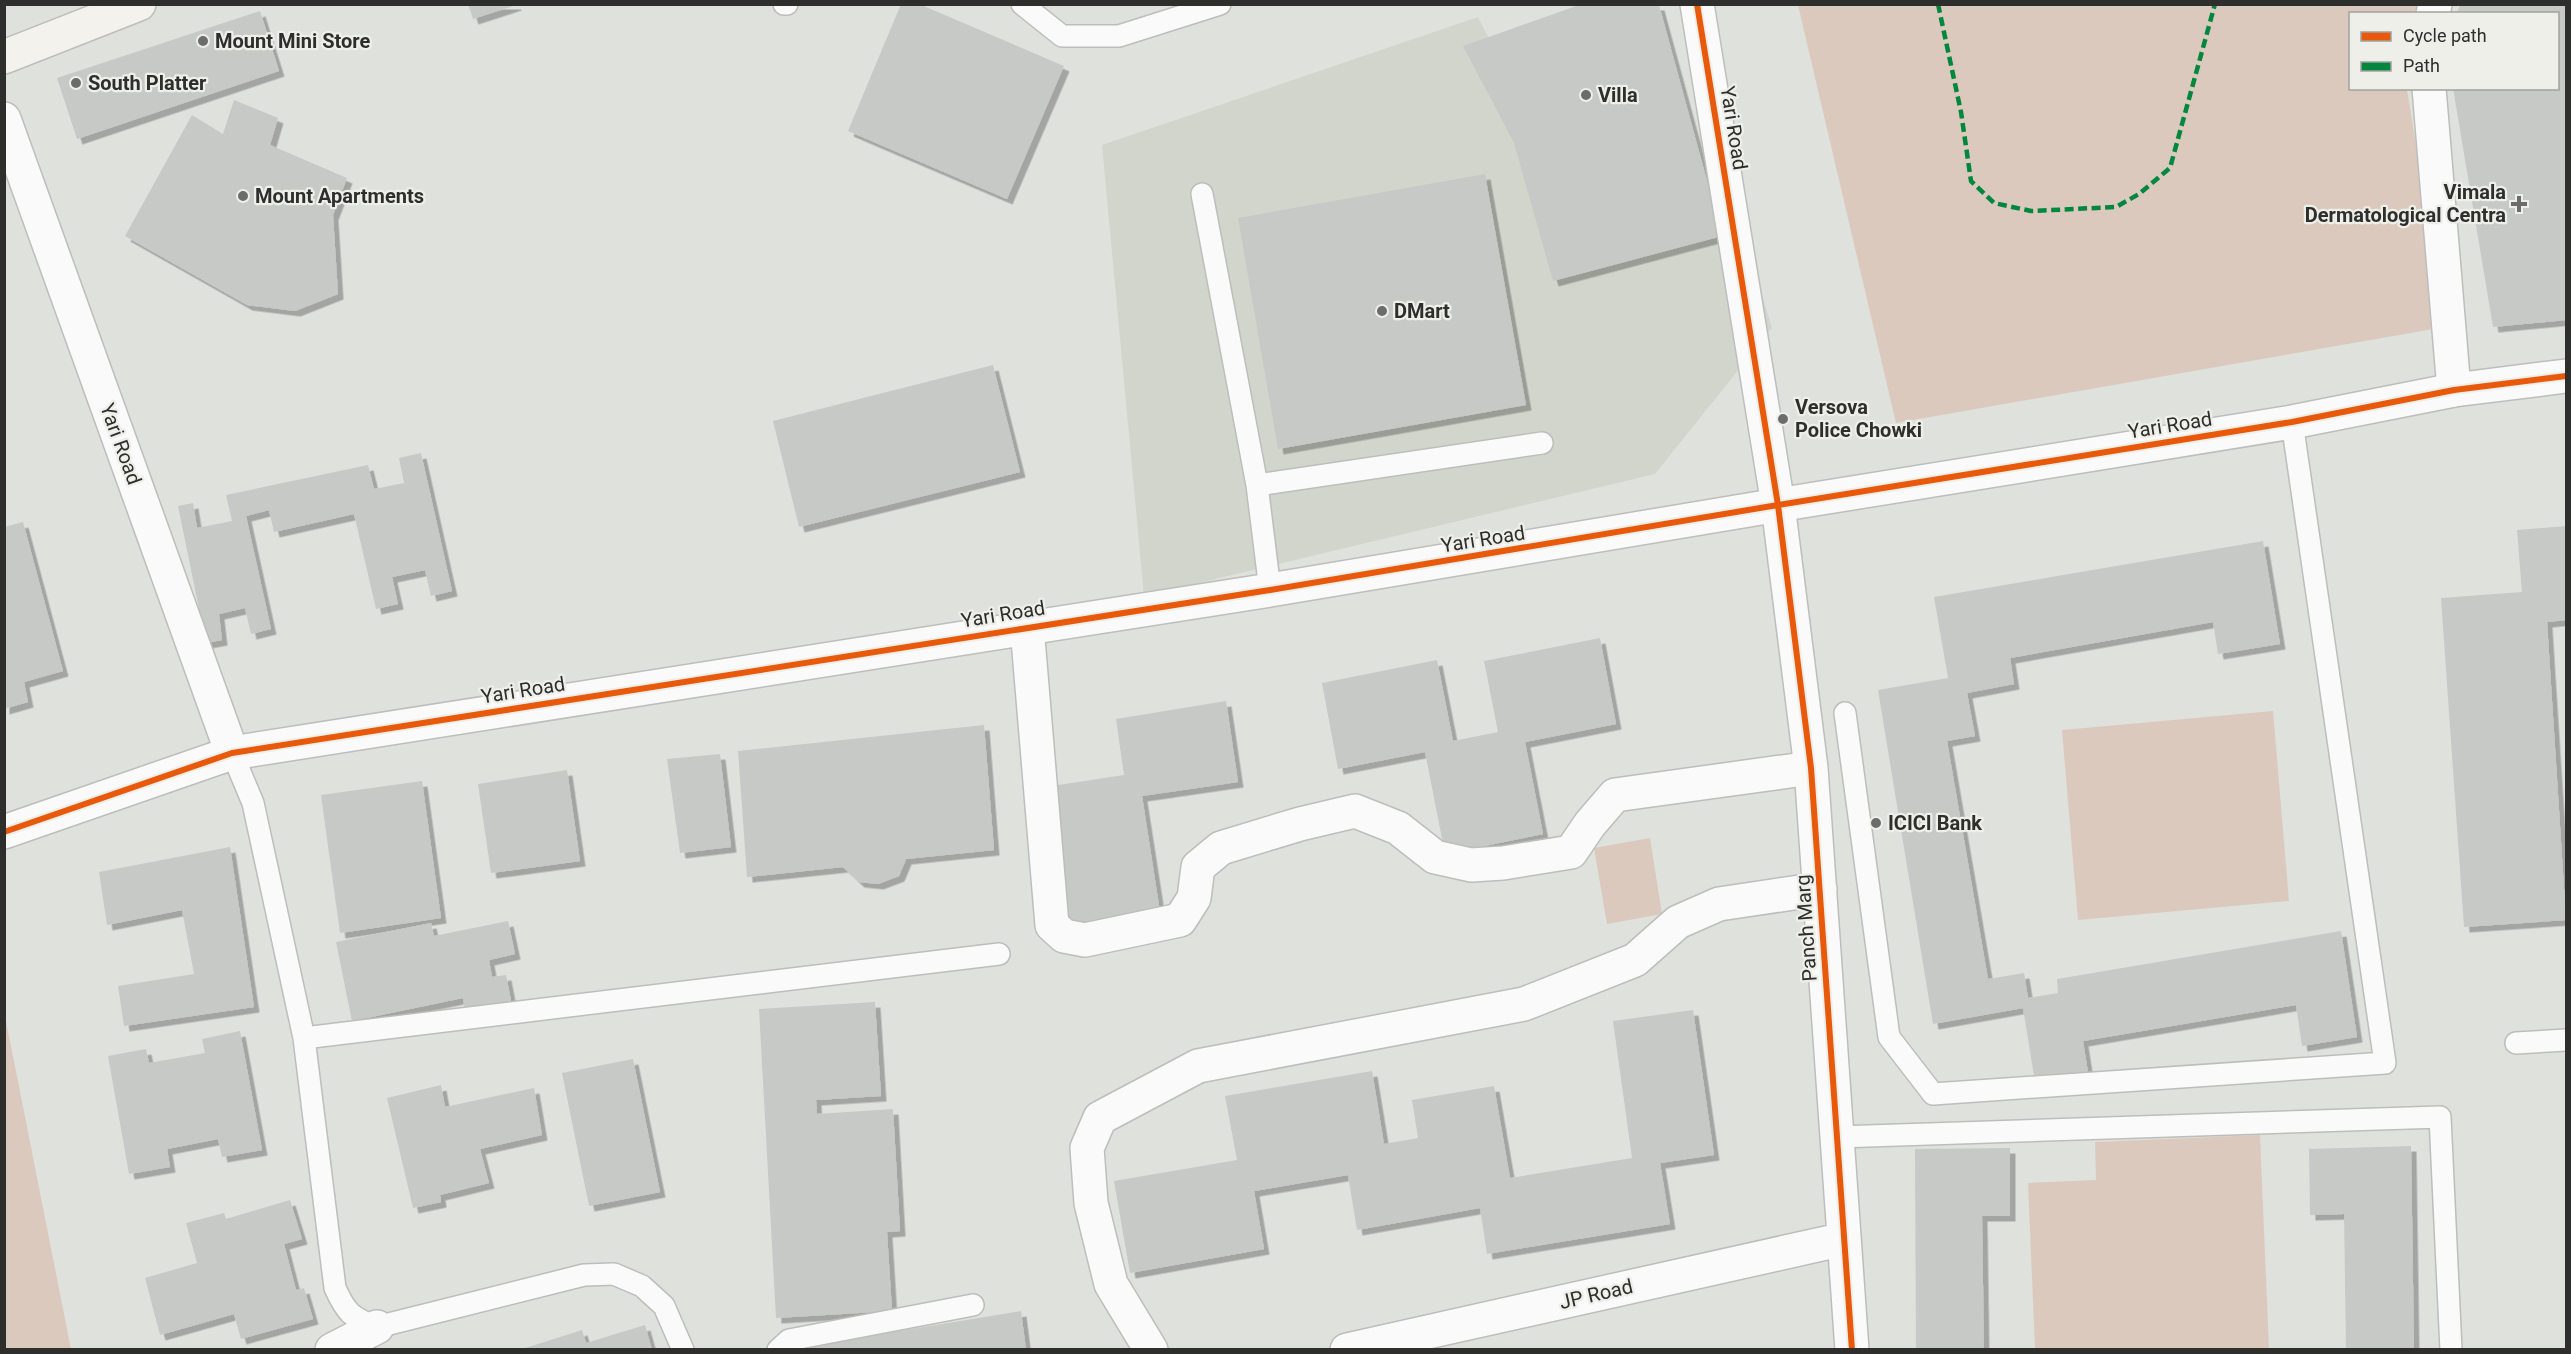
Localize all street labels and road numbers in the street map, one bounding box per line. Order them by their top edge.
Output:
street label: Yari Road [1716,84,1752,172]
street label: Yari Road [95,400,147,488]
street label: Yari Road [2126,407,2214,443]
street label: Yari Road [1439,521,1527,557]
street label: Yari Road [959,596,1047,632]
street label: Yari Road [479,672,567,708]
street label: Panch Marg [1790,874,1822,982]
street label: JP Road [1557,1274,1635,1314]

